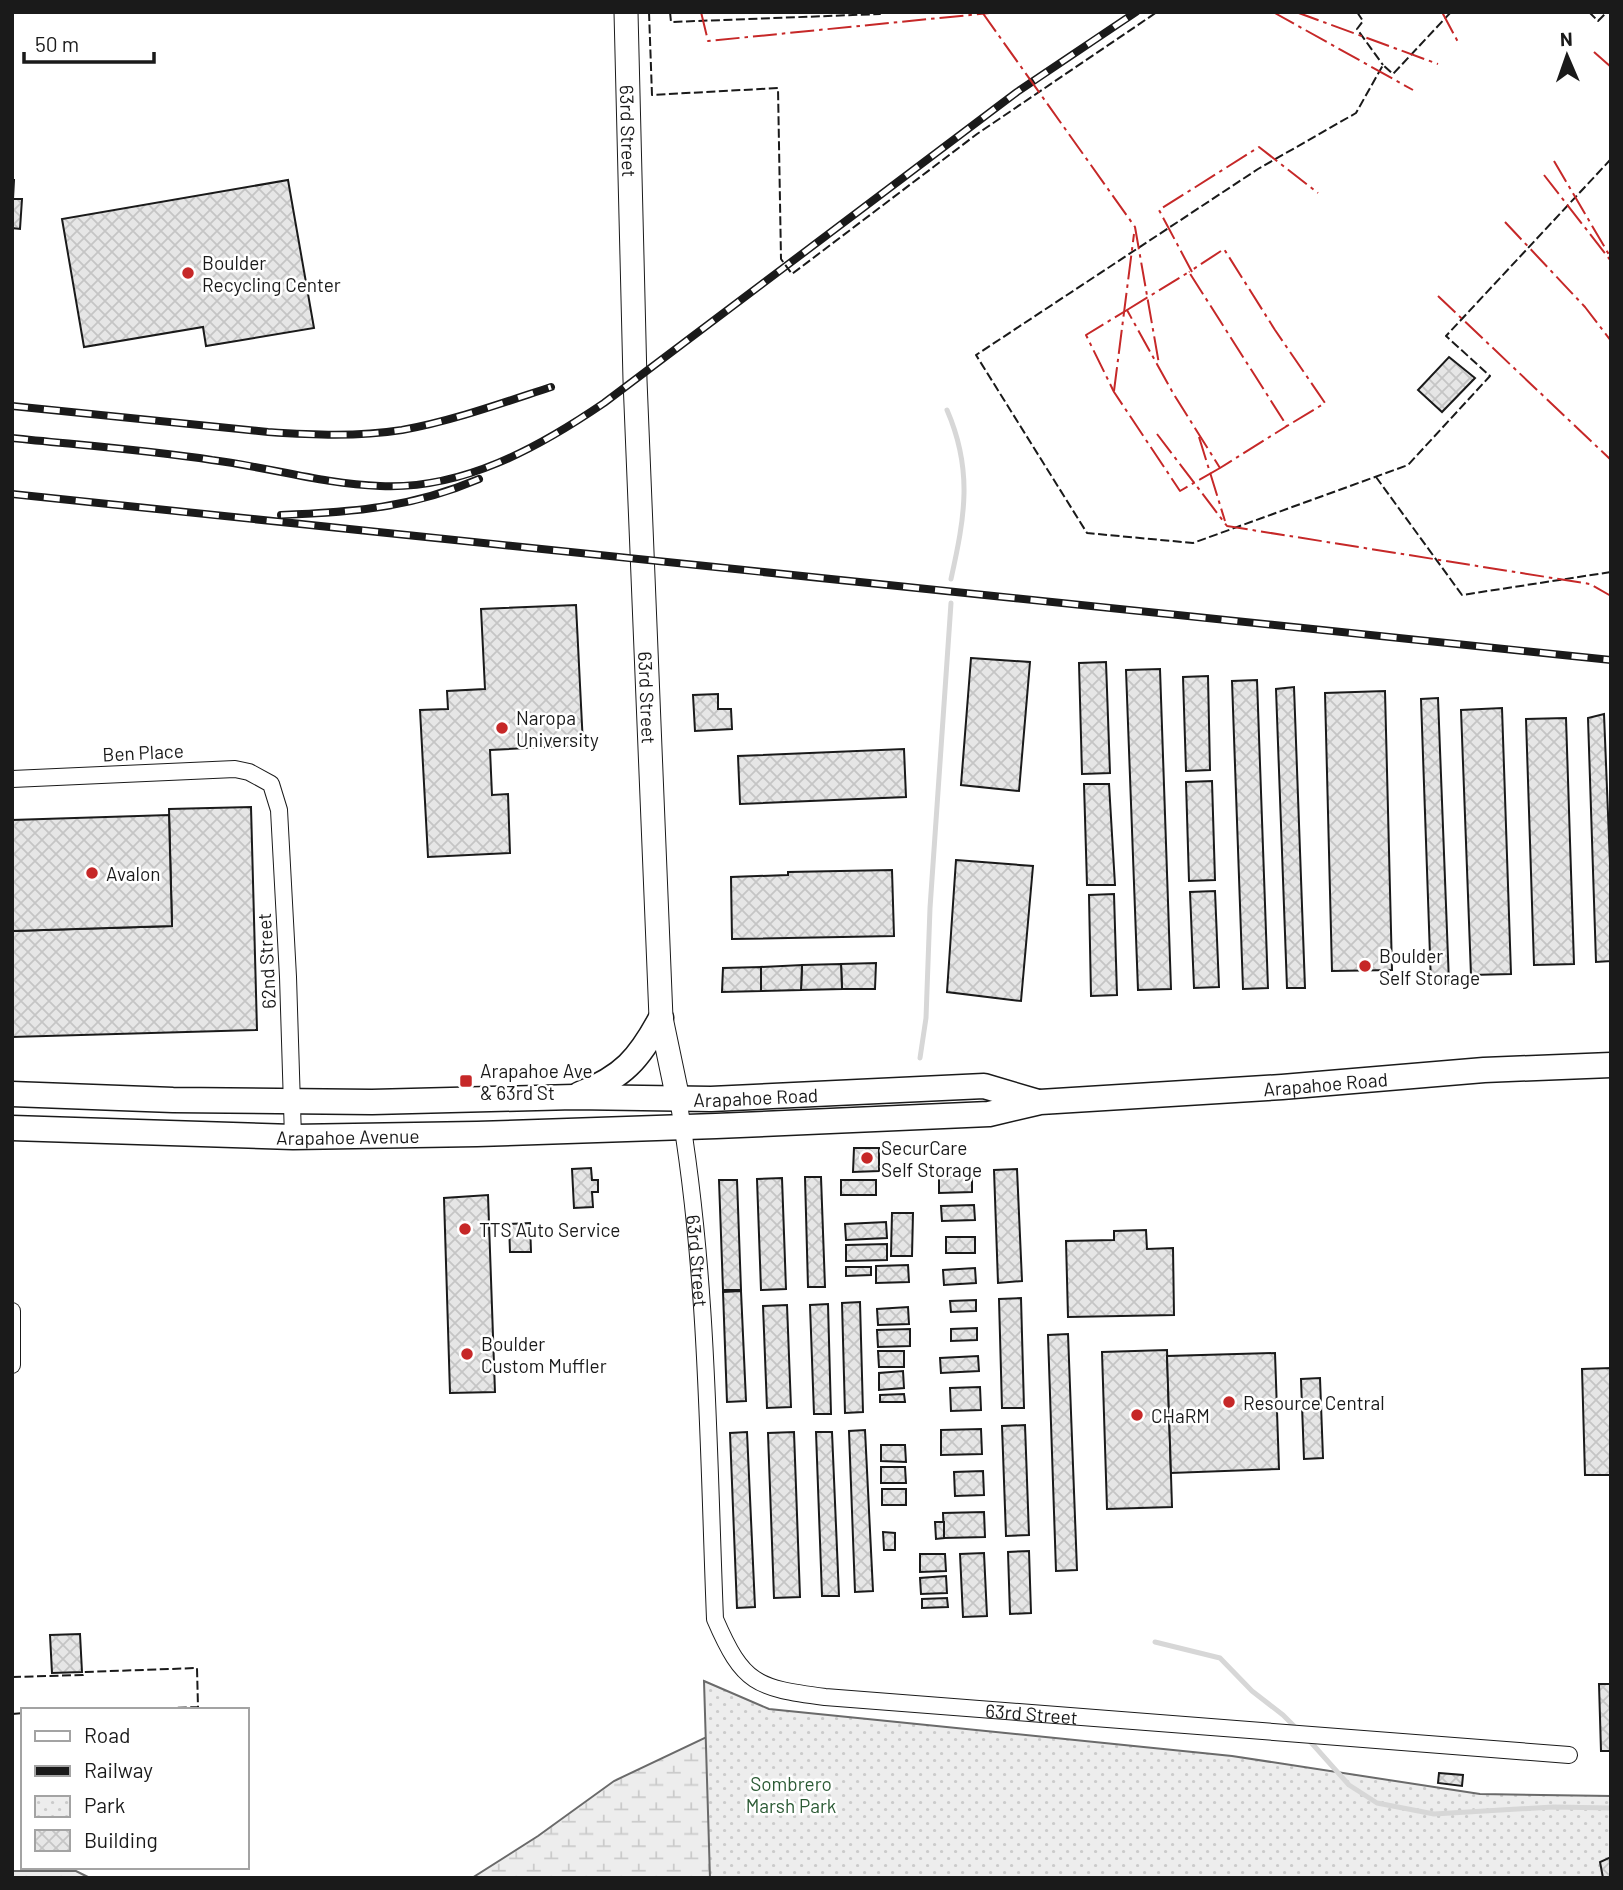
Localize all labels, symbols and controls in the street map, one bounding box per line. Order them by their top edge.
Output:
scale bar [24,21,154,65]
north arrow [1532,21,1602,91]
text: N [1560,27,1573,50]
text: 50 m [35,31,79,56]
street label: 63rd Street [616,84,642,177]
place label: Boulder Recycling Center [202,251,341,296]
marker: Boulder Recycling Center [180,265,196,281]
street label: 63rd Street [635,651,661,744]
place label: Naropa University [516,706,599,751]
marker: Naropa University [494,720,510,736]
street label: Ben Place [102,738,184,766]
place label: Avalon [106,862,161,885]
marker: Avalon [84,865,100,881]
street label: 62nd Street [252,912,280,1010]
place label: Boulder Self Storage [1379,944,1480,989]
marker: Boulder Self Storage [1357,958,1373,974]
place label: Arapahoe Ave & 63rd St [480,1059,593,1104]
street label: Arapahoe Road [1262,1067,1389,1100]
marker: Arapahoe Ave & 63rd St [458,1073,474,1089]
street label: Arapahoe Road [693,1082,819,1111]
street label: Arapahoe Avenue [276,1123,420,1149]
place label: SecurCare Self Storage [881,1136,982,1181]
marker: SecurCare Self Storage [859,1150,875,1166]
street label: 63rd Street [683,1213,713,1308]
place label: TTS Auto Service [479,1218,620,1241]
marker: TTS Auto Service [457,1221,473,1237]
place label: Boulder Custom Muffler [481,1332,607,1377]
marker: Boulder Custom Muffler [459,1346,475,1362]
place label: Resource Central [1243,1391,1385,1414]
marker: Resource Central [1221,1394,1237,1410]
place label: CHaRM [1151,1404,1210,1427]
marker: CHaRM [1129,1407,1145,1423]
street label: 63rd Street [985,1698,1079,1728]
legend [21,1708,248,1869]
text: Road [84,1722,130,1747]
text: Railway [84,1757,153,1782]
park label: Sombrero Marsh Park [746,1772,836,1817]
text: Park [84,1792,125,1817]
text: Building [84,1827,158,1852]

